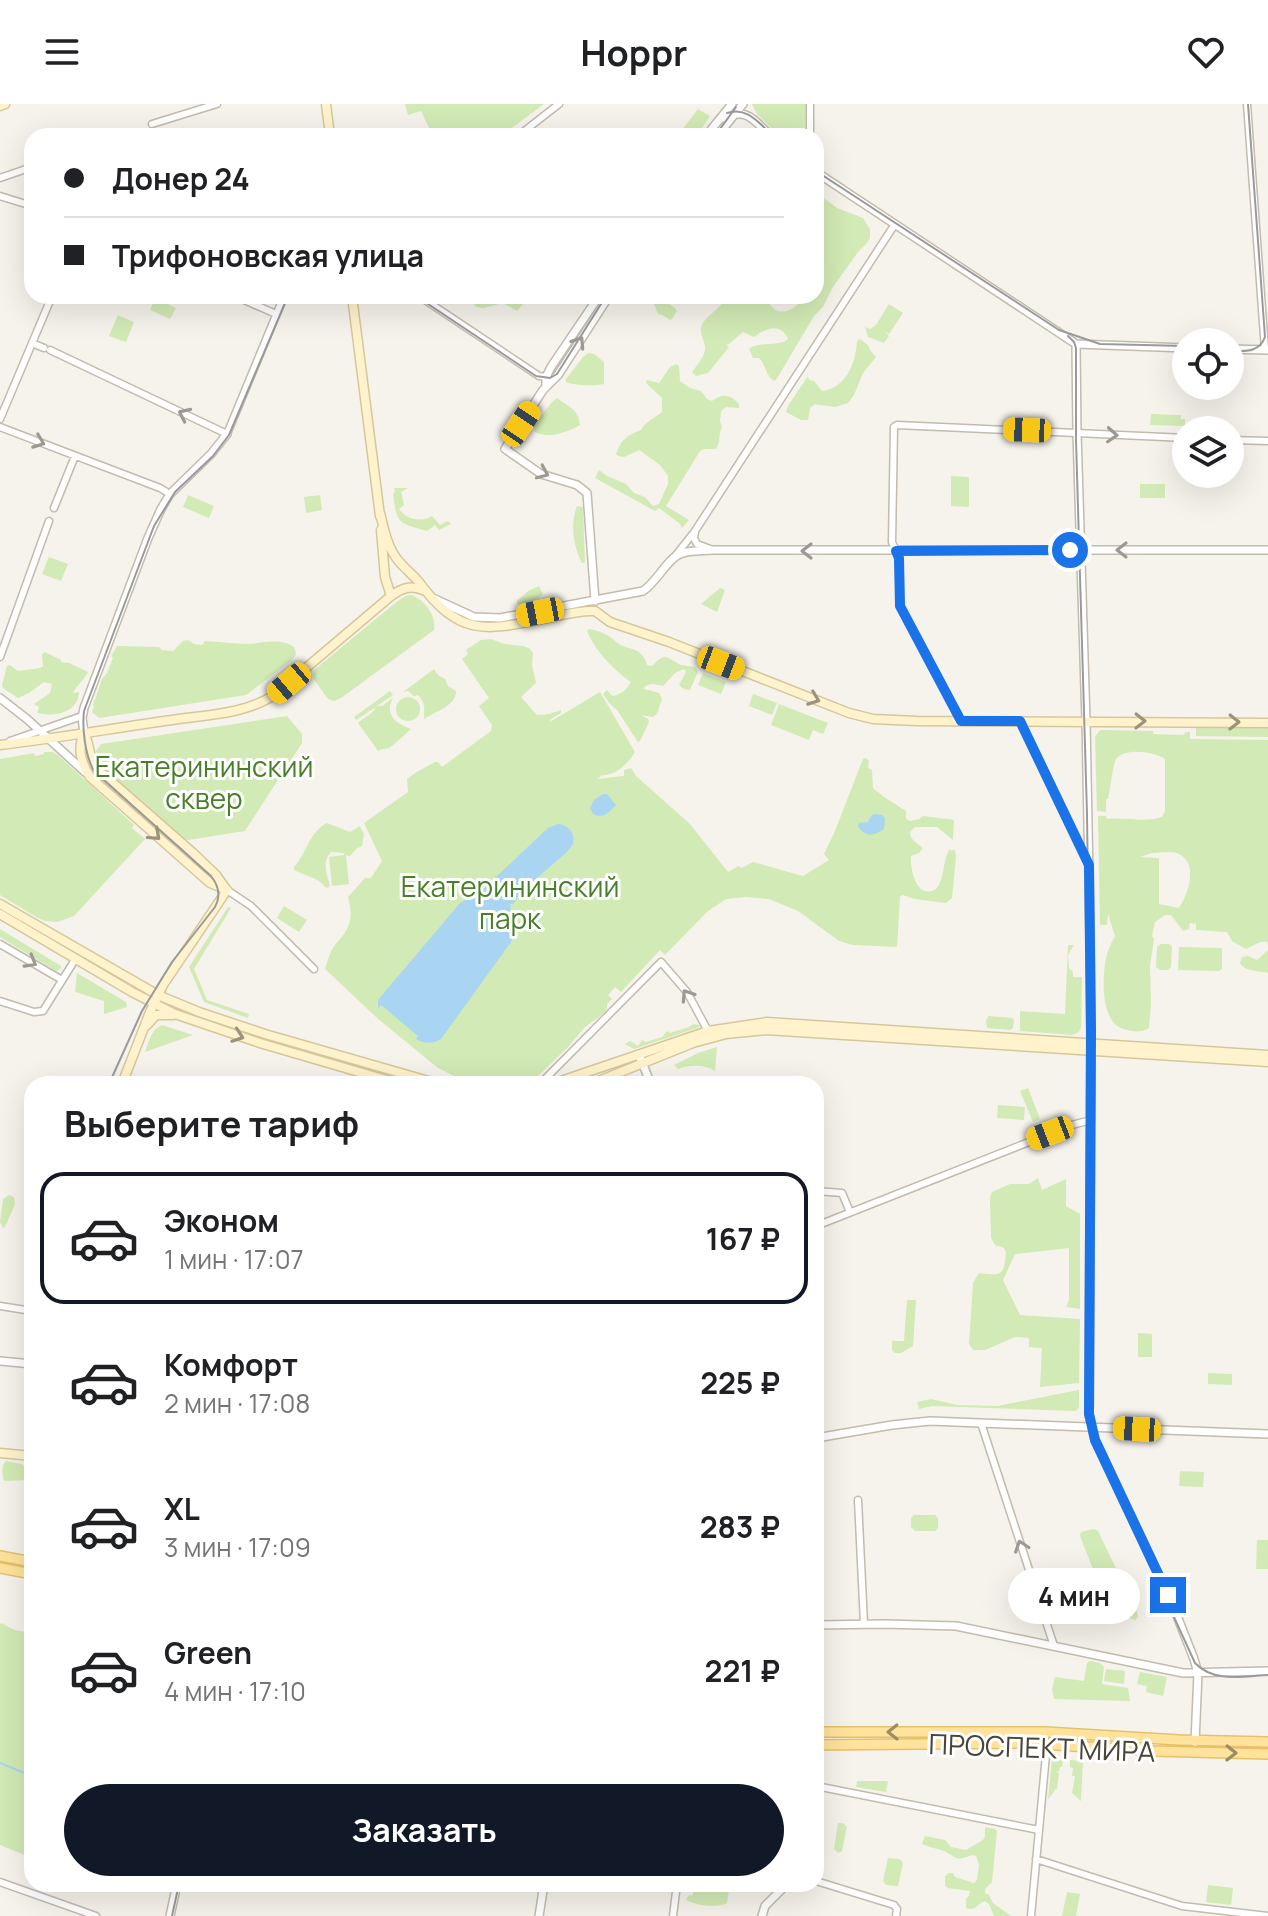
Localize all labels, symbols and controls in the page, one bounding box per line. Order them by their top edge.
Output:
text: Hoppr [581,28,687,77]
icon: menu [40,30,84,74]
icon: heart [1184,30,1228,74]
text: Донер 24 [112,158,250,199]
text: Трифоновская улица [112,235,424,276]
map controls [1172,328,1244,488]
button: locate [1172,328,1244,400]
one-way arrow [569,337,584,351]
car [498,397,544,451]
one-way arrow [178,408,192,424]
button: layers [1172,416,1244,488]
car [1003,417,1051,443]
one-way arrow [1106,426,1119,443]
one-way arrow [31,432,45,449]
one-way arrow [534,463,549,479]
route start [1052,532,1088,568]
one-way arrow [1115,541,1128,559]
one-way arrow [800,542,813,560]
car [514,596,566,628]
car [694,643,748,683]
car [263,658,315,708]
one-way arrow [806,689,820,706]
one-way arrow [1134,712,1147,730]
one-way arrow [1228,713,1241,731]
park label: Екатерининский сквер [95,747,313,817]
one-way arrow [146,825,161,839]
park label: Екатерининский парк [401,867,619,937]
one-way arrow [22,952,37,968]
one-way arrow [682,989,697,1003]
one-way arrow [230,1026,244,1042]
text: Выберите тариф [64,1099,359,1148]
car [1023,1113,1077,1153]
text: Эконом [164,1200,279,1241]
icon: car [68,1202,140,1274]
text: 167 ₽ [706,1218,780,1259]
text: 1 мин · 17:07 [164,1241,304,1277]
text: Комфорт [164,1344,298,1385]
icon: car [68,1346,140,1418]
text: 225 ₽ [700,1362,780,1403]
text: 2 мин · 17:08 [164,1385,310,1421]
car [1112,1416,1162,1442]
text: XL [164,1488,200,1529]
icon: car [68,1490,140,1562]
text: 283 ₽ [700,1506,780,1547]
text: 3 мин · 17:09 [164,1529,311,1565]
one-way arrow [1014,1539,1030,1553]
callout: 4 мин [1008,1567,1140,1623]
route end [1150,1577,1186,1613]
text: 4 мин [1038,1578,1110,1614]
text: Green [164,1632,252,1673]
icon: car [68,1634,140,1706]
text: 221 ₽ [705,1650,780,1691]
text: 4 мин · 17:10 [164,1673,306,1709]
one-way arrow [886,1723,899,1741]
street label: ПРОСПЕКТ МИРА [928,1724,1156,1770]
one-way arrow [1225,1744,1238,1762]
button: Заказать [64,1784,784,1876]

